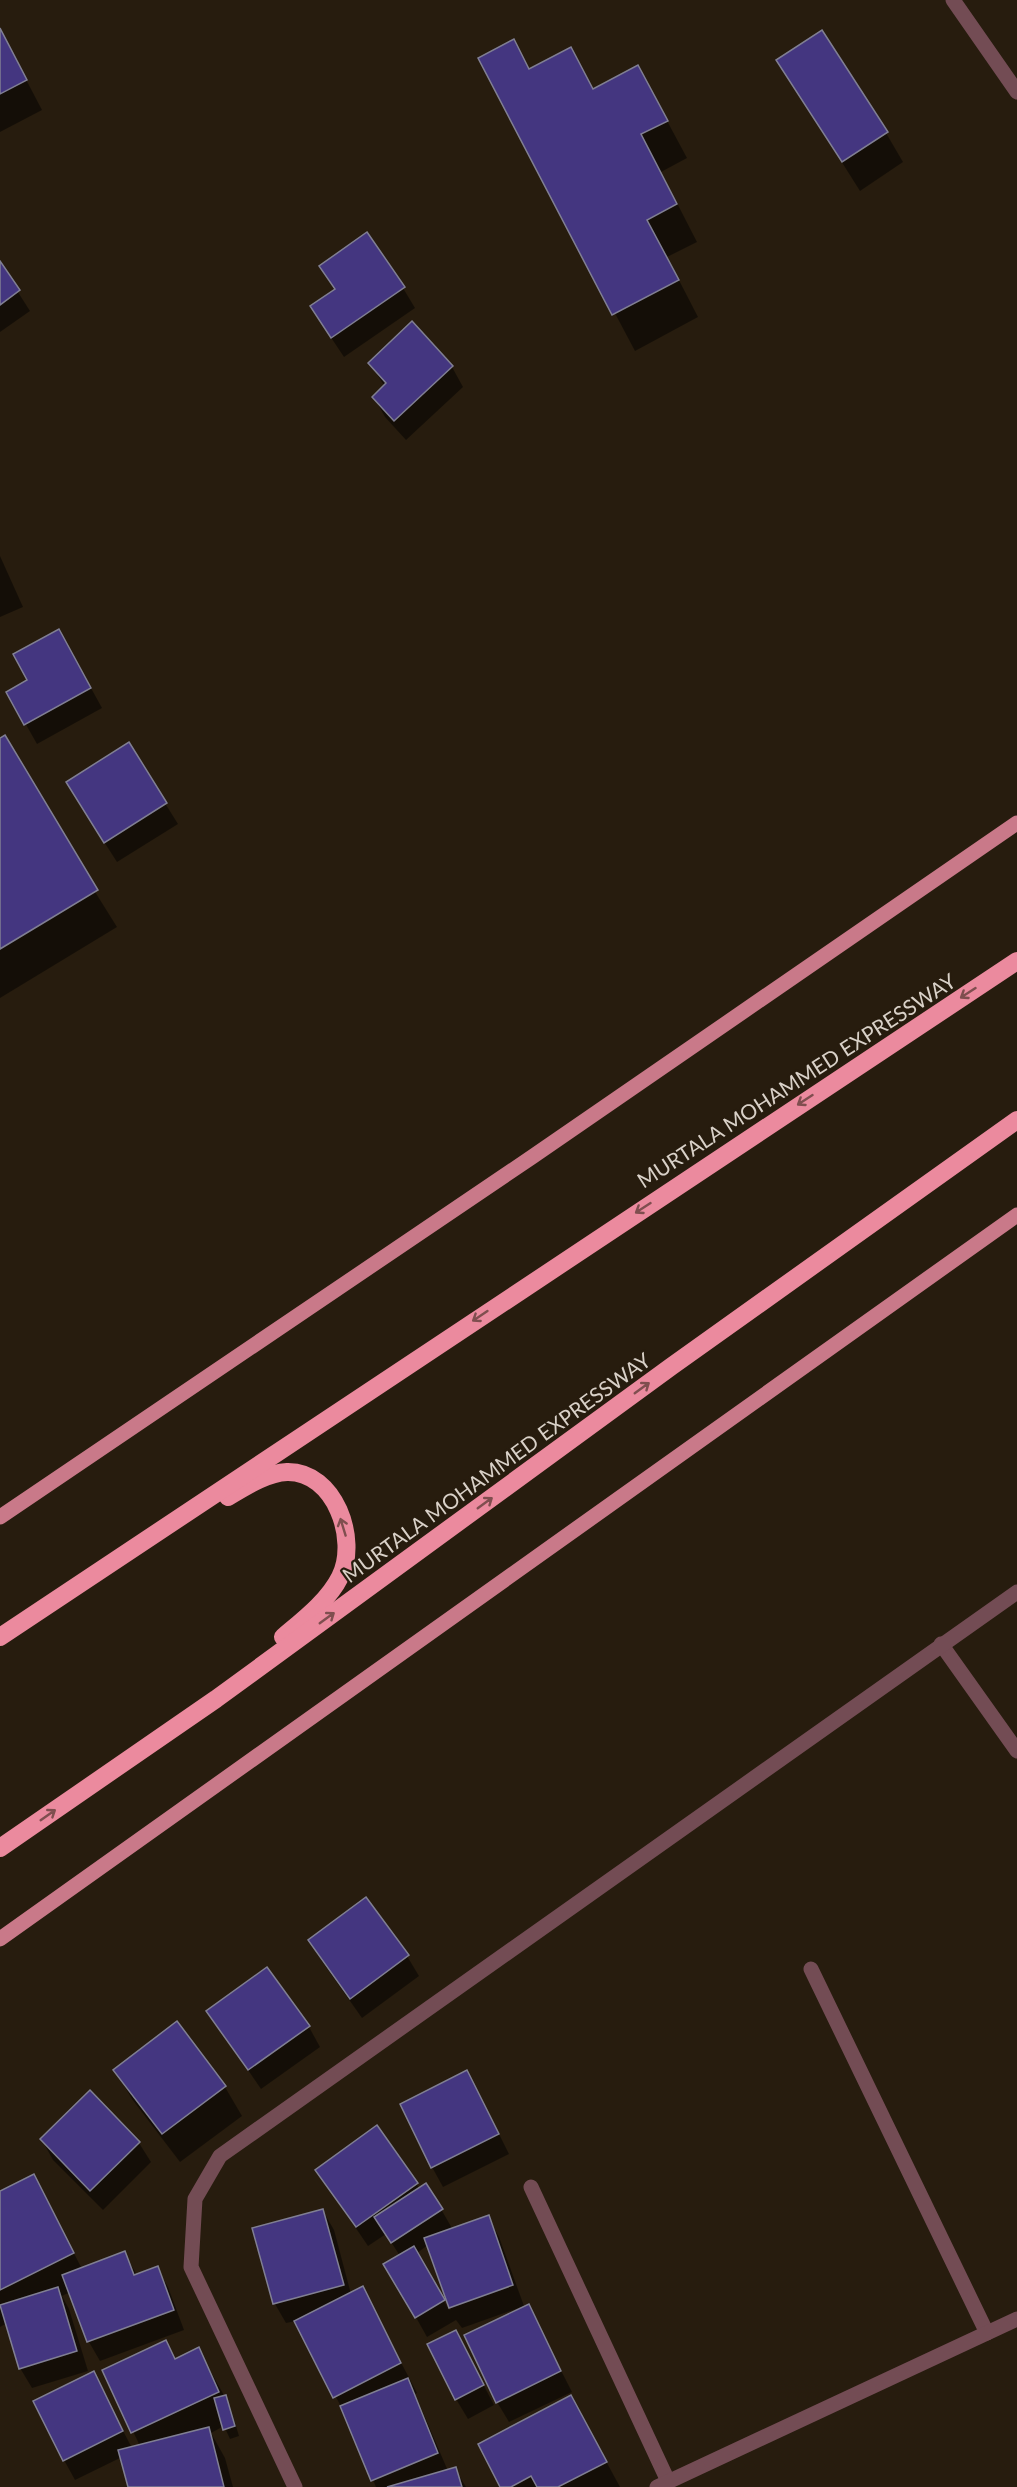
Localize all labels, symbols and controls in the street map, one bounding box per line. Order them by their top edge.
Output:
street label: MURTALA MOHAMMED EXPRESSWAY [632,967,961,1192]
one-way arrow [960,987,977,999]
one-way arrow [797,1094,814,1107]
one-way arrow [635,1202,651,1214]
one-way arrow [473,1310,489,1322]
street label: MURTALA MOHAMMED EXPRESSWAY [337,1346,656,1587]
one-way arrow [634,1381,650,1394]
one-way arrow [476,1496,492,1509]
one-way arrow [337,1518,348,1537]
one-way arrow [319,1611,335,1624]
one-way arrow [39,1809,56,1821]

